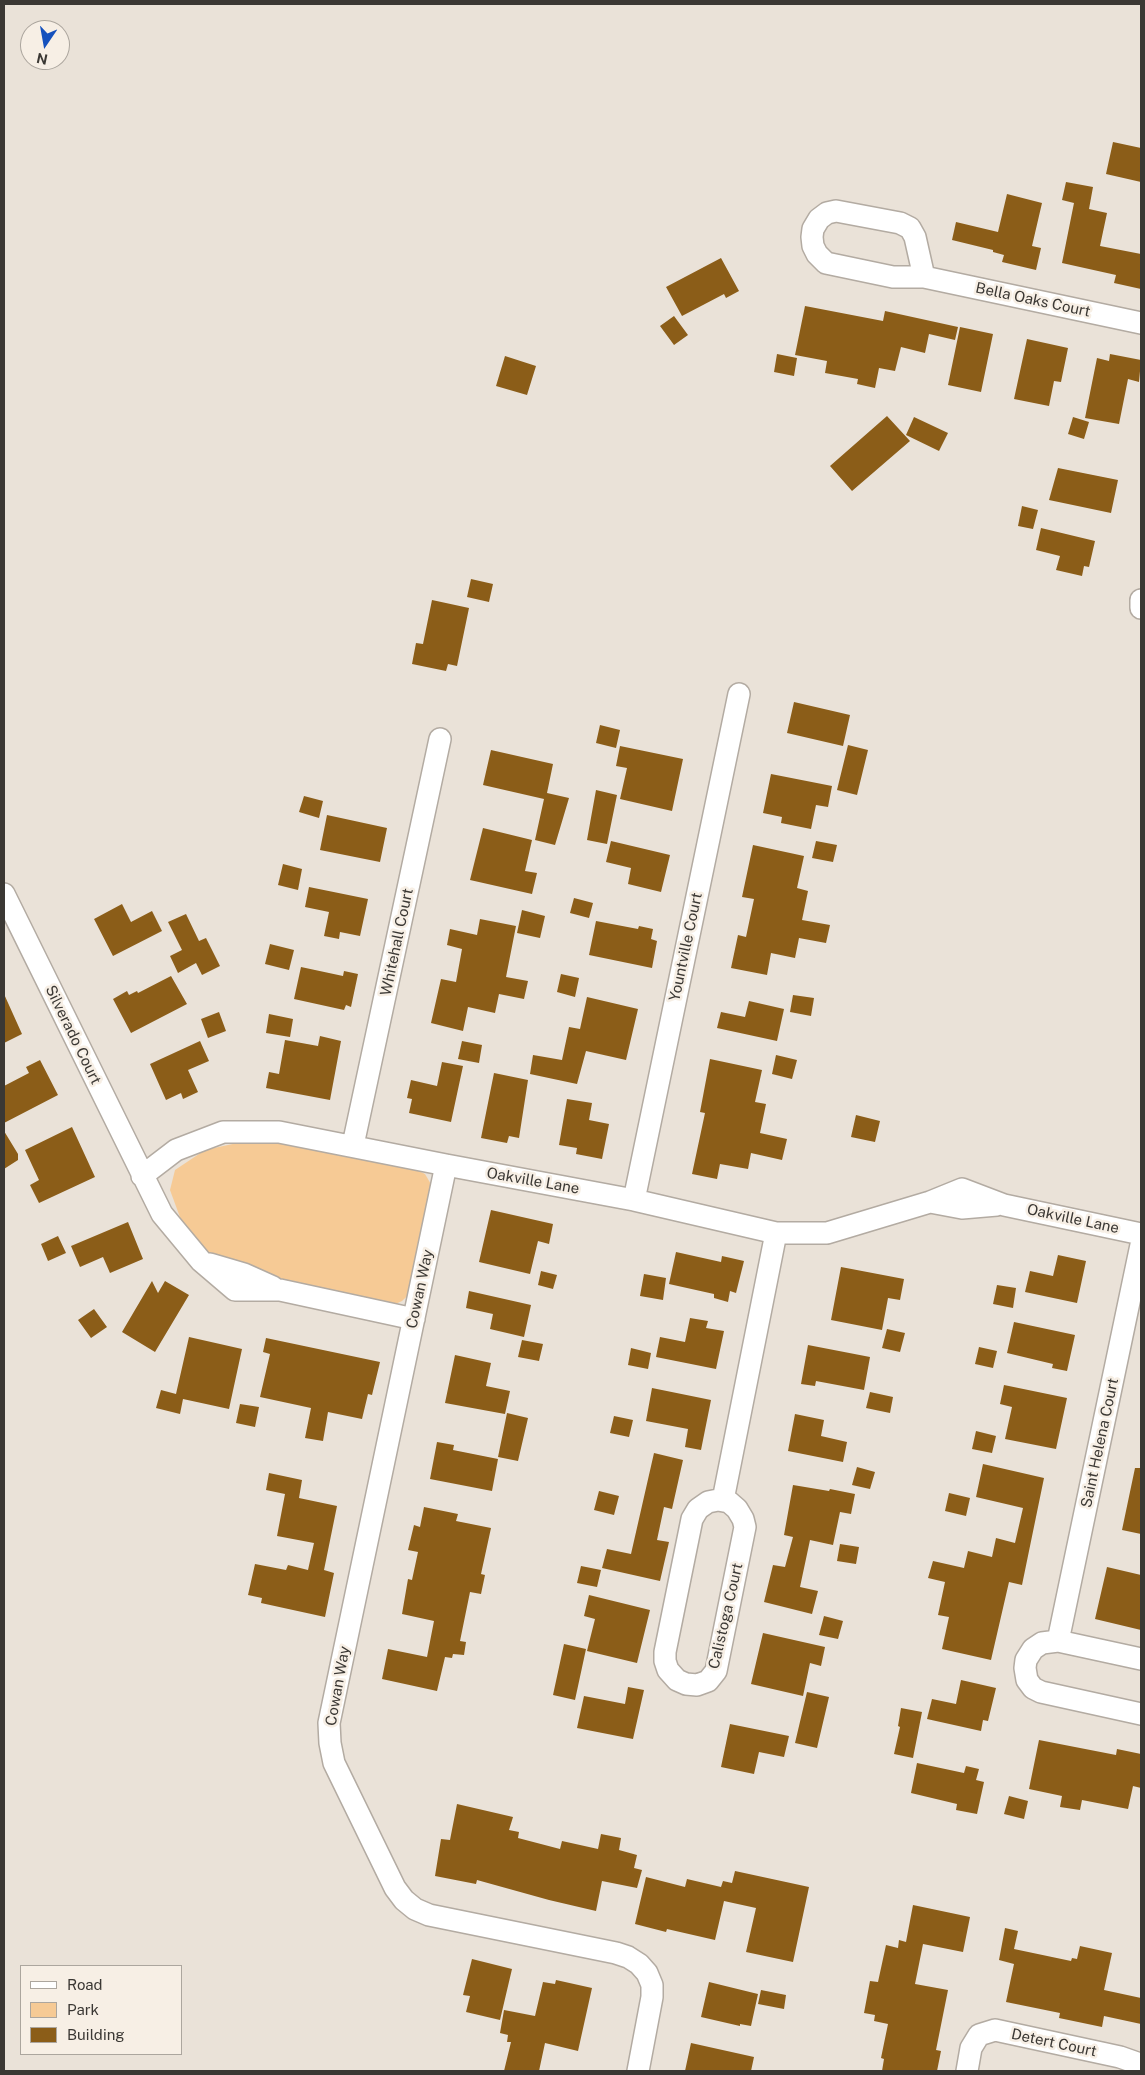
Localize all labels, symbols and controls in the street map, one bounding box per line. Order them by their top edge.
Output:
north arrow [20,20,70,70]
text: N [35,50,49,68]
street label: Bella Oaks Court [974,279,1092,321]
street label: Whitehall Court [377,887,417,997]
street label: Yountville Court [666,891,706,1003]
street label: Silverado Court [41,983,105,1087]
street label: Oakville Lane [485,1164,581,1198]
street label: Oakville Lane [1025,1200,1121,1238]
street label: Cowan Way [403,1248,437,1330]
street label: Saint Helena Court [1077,1377,1123,1509]
street label: Calistoga Court [705,1561,747,1671]
street label: Cowan Way [322,1645,354,1727]
legend [20,1965,182,2055]
text: Road [67,1976,103,1993]
text: Park [67,2001,99,2018]
street label: Detert Court [1010,2025,1098,2061]
text: Building [67,2026,125,2043]

